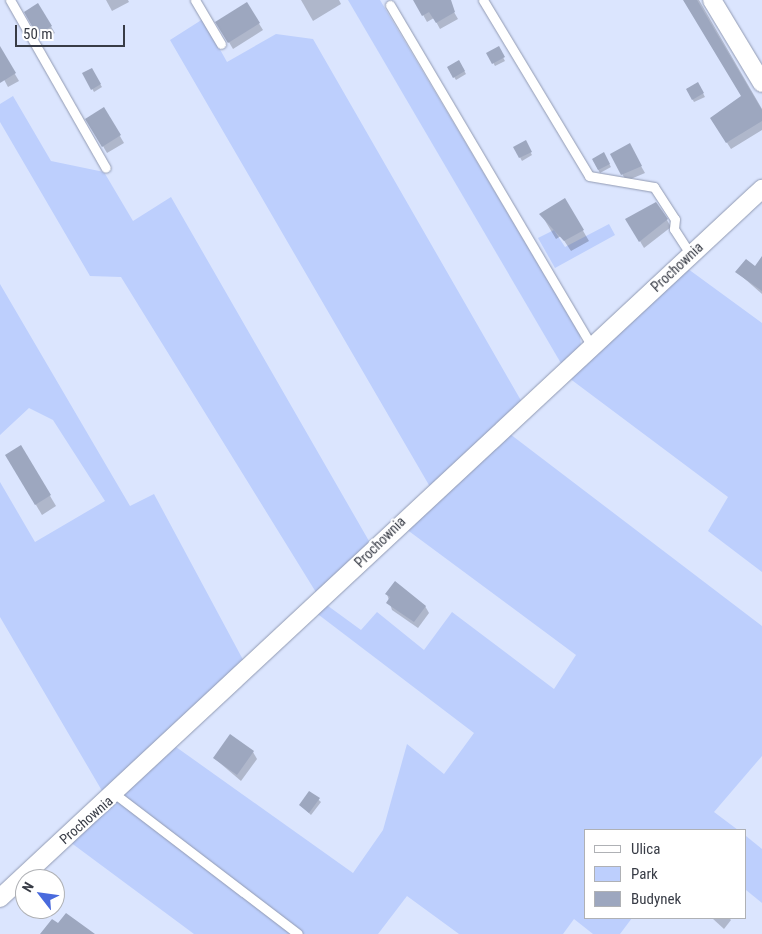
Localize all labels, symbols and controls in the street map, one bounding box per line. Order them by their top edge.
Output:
scale bar [18,15,128,47]
text: 50 m [23,25,53,43]
street label: Prochownia [648,239,706,295]
street label: Prochownia [351,513,409,571]
street label: Prochownia [56,792,116,848]
legend [584,829,747,919]
text: Ulica [631,840,660,858]
text: Park [631,865,658,883]
north arrow [15,869,65,919]
text: N [19,879,37,895]
text: Budynek [631,890,681,908]

